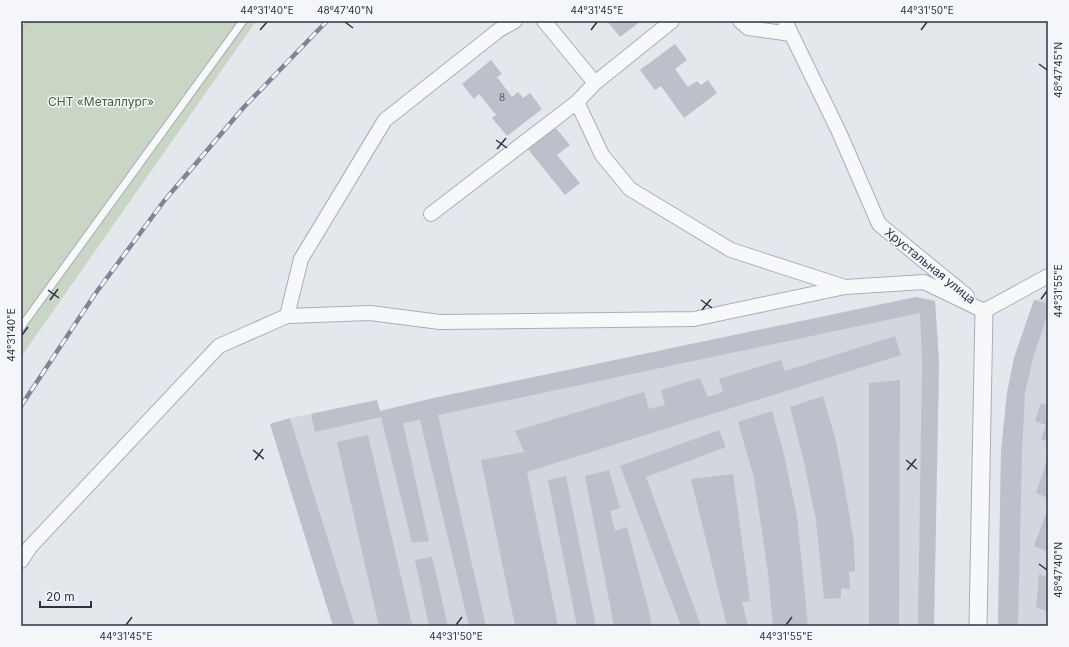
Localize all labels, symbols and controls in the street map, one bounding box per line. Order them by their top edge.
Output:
text: 44°31'40"E [240,4,294,16]
text: 48°47'40"N [317,4,373,16]
text: 44°31'45"E [570,4,624,16]
text: 44°31'50"E [900,4,954,16]
text: 48°47'45"N [1052,42,1064,98]
house number: 8 [499,91,505,103]
park label: СНТ «Металлург» [48,94,154,109]
street label: Хрустальная улица [882,224,979,307]
text: 44°31'55"E [1052,264,1064,318]
text: 44°31'40"E [5,308,17,362]
text: 48°47'40"N [1052,542,1064,598]
scale bar [40,583,91,609]
text: 20 m [46,589,75,604]
text: 44°31'45"E [99,630,153,642]
text: 44°31'50"E [429,630,483,642]
text: 44°31'55"E [759,630,813,642]

